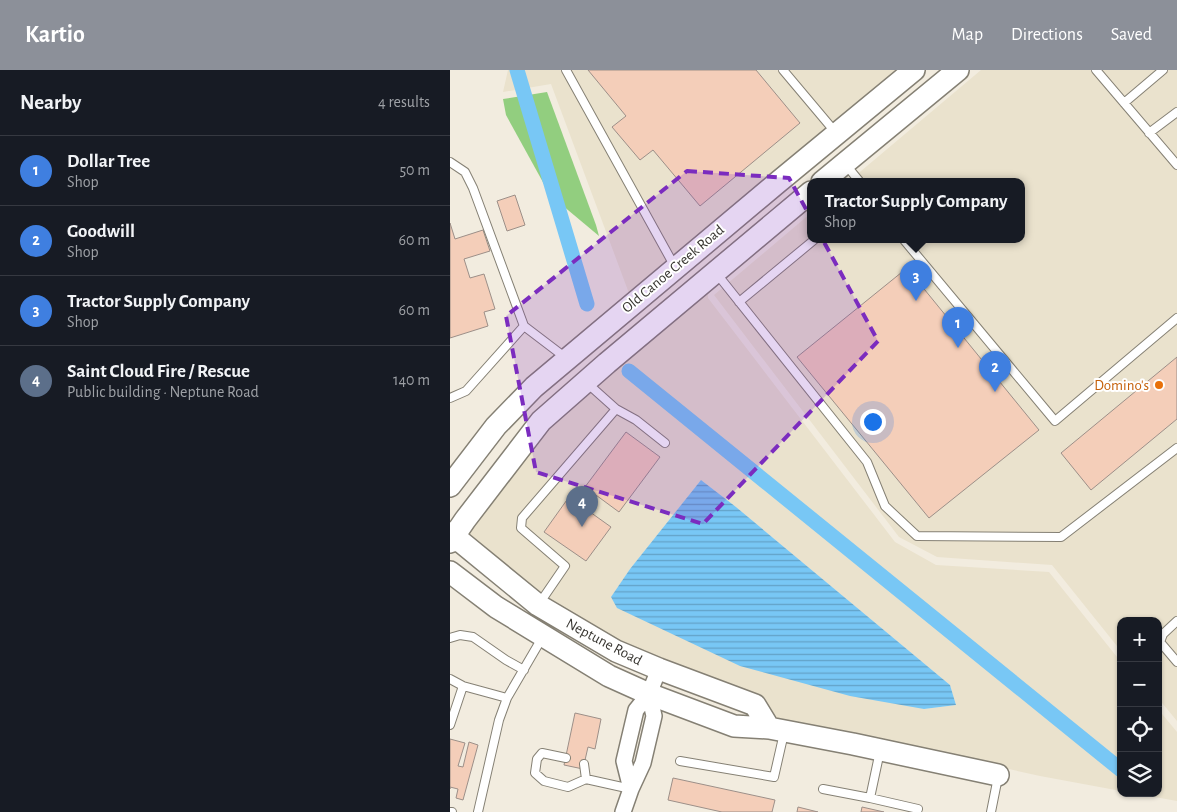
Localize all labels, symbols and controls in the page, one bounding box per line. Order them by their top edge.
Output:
text: Kartio [25,23,85,47]
text: Map [952,26,983,44]
text: Directions [1011,26,1083,44]
text: Saved [1111,26,1152,44]
text: Nearby [20,92,81,113]
text: 4 results [378,94,430,110]
text: Dollar Tree [67,152,150,171]
text: 1 [33,162,39,178]
text: 50 m [399,162,430,178]
text: Shop [67,174,99,190]
popup [807,178,1025,243]
text: Tractor Supply Company [824,192,1008,211]
text: Shop [824,214,856,230]
text: Goodwill [67,222,135,241]
street label: Old Canoe Creek Road [619,222,727,316]
text: 2 [32,232,40,248]
text: 60 m [399,232,430,248]
text: Shop [67,244,99,260]
pin: 3 [900,260,932,301]
text: Tractor Supply Company [67,292,250,311]
text: 3 [33,302,39,318]
text: 60 m [399,302,430,318]
pin: 1 [942,307,974,348]
text: Shop [67,314,99,330]
pin: 2 [979,351,1011,392]
text: Saint Cloud Fire / Rescue [67,362,250,381]
text: 4 [32,372,40,388]
text: 140 m [393,372,430,388]
place label: Domino's [1094,378,1149,393]
marker: Domino's [1153,379,1165,391]
text: Public building · Neptune Road [67,384,259,400]
your location [860,409,886,435]
pin: 4 [566,486,598,527]
street label: Neptune Road [564,616,645,668]
map controls [1117,617,1162,797]
button: + [1117,617,1162,662]
button: − [1117,662,1162,707]
button: locate [1117,707,1162,752]
button: layers [1117,752,1162,797]

